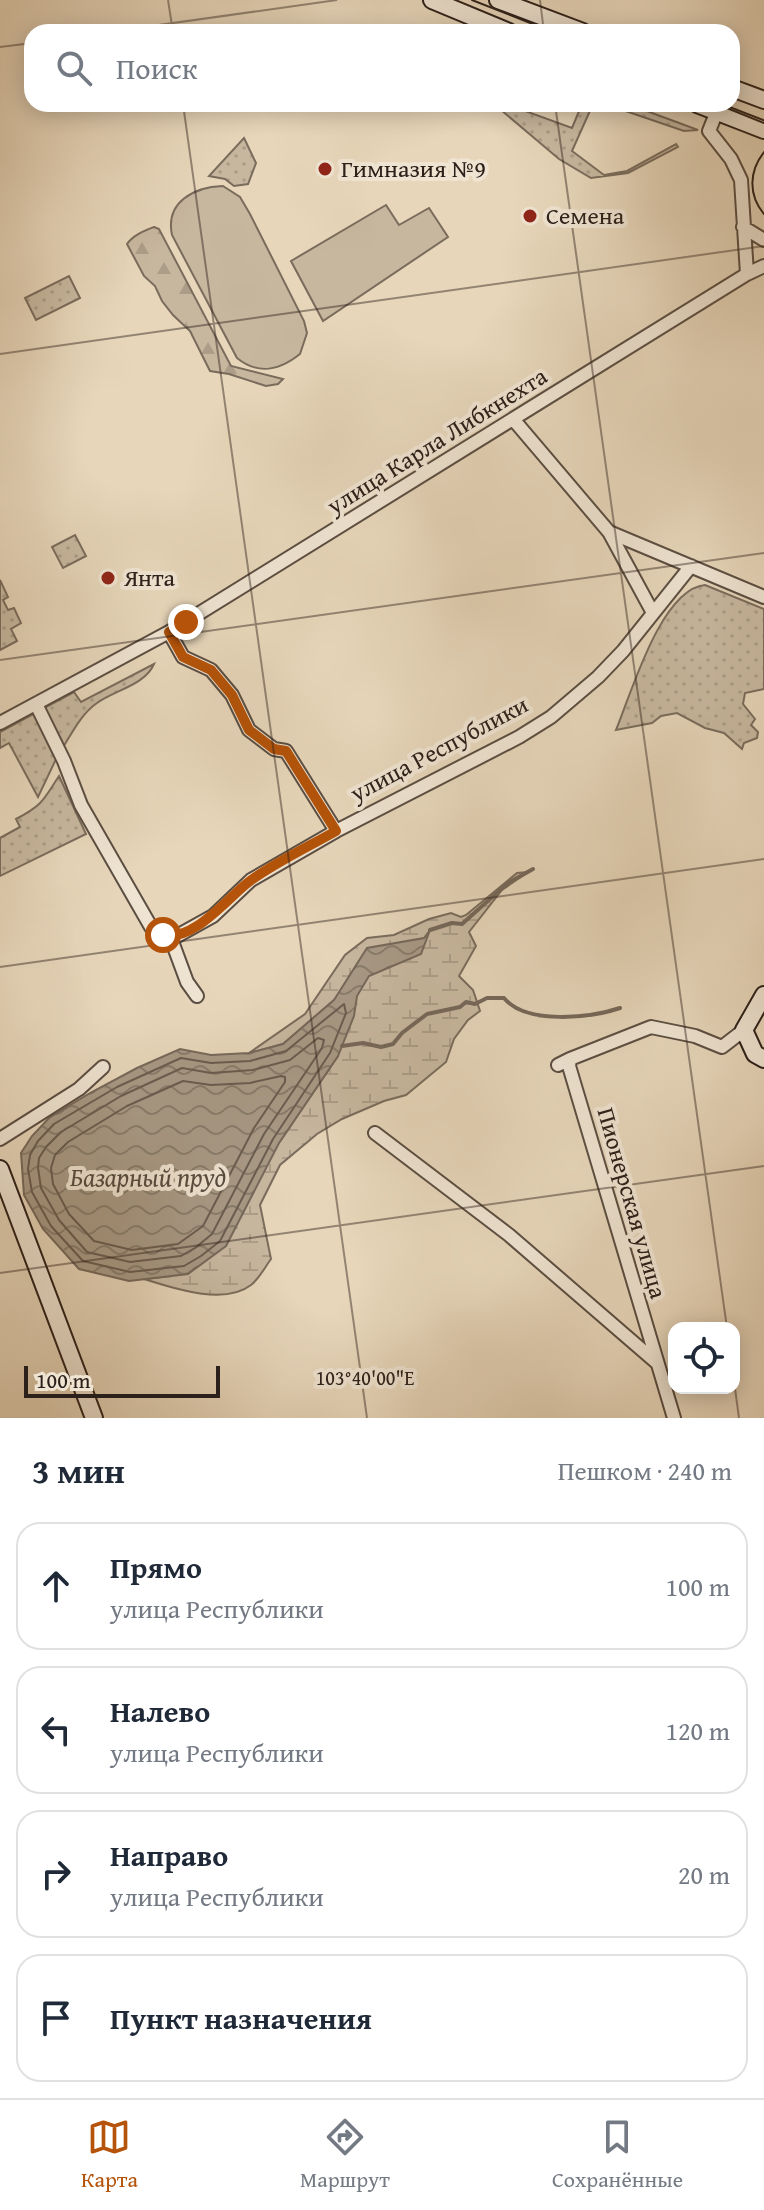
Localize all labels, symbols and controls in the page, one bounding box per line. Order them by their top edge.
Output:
search box [24,24,740,112]
icon: search [52,46,96,90]
text: Поиск [116,46,198,90]
place label: Гимназия №9 [341,151,486,186]
marker: Гимназия №9 [316,160,334,178]
place label: Семена [546,198,625,233]
marker: Семена [521,207,539,225]
street label: улица Карла Либкнехта [319,358,554,523]
place label: Янта [123,560,176,595]
marker: Янта [99,569,117,587]
route end [168,604,204,640]
street label: улица Республики [343,687,534,811]
route start [145,917,181,953]
street label: Пионерская улица [589,1103,677,1303]
water label: Базарный пруд [70,1157,226,1196]
map controls [668,1322,740,1394]
button: locate [668,1322,740,1394]
scale bar [24,1362,220,1398]
text: 103°40'00"E [316,1363,414,1392]
text: 100 m [36,1364,91,1396]
text: 3 мин [32,1446,125,1495]
text: Пешком · 240 m [558,1451,732,1490]
text: Прямо [110,1545,202,1589]
icon: ahead [34,1564,78,1608]
text: 100 m [665,1567,730,1606]
text: улица Республики [110,1589,324,1628]
text: Налево [110,1689,210,1733]
icon: left [34,1708,78,1752]
text: 120 m [665,1711,730,1750]
text: улица Республики [110,1733,324,1772]
text: Направо [110,1833,228,1877]
icon: right [34,1852,78,1896]
text: 20 m [678,1855,730,1894]
text: улица Республики [110,1877,324,1916]
icon: arrive [34,1996,78,2040]
text: Пункт назначения [110,1996,372,2040]
tab: Карта [81,2115,138,2195]
tab: Маршрут [300,2115,390,2195]
tab: Сохранённые [552,2115,683,2195]

